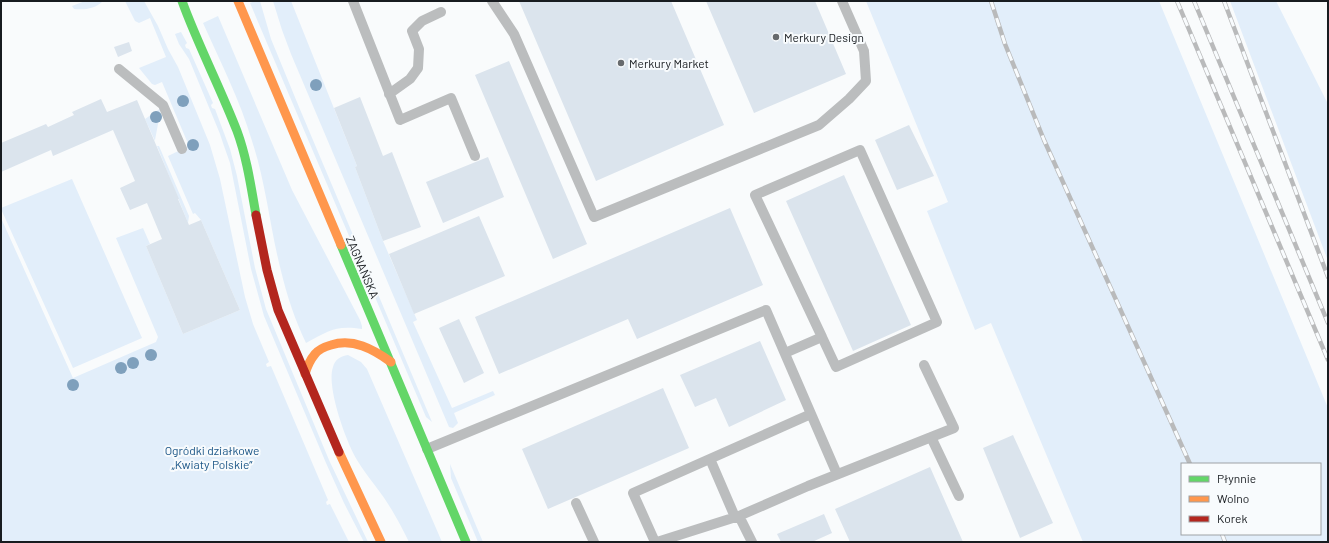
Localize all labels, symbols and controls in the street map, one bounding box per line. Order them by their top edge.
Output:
place label: Merkury Design [784,30,864,44]
marker: Merkury Design [771,32,781,42]
place label: Merkury Market [629,56,709,70]
marker: Merkury Market [616,58,626,68]
street label: ZAGNAŃSKA [344,234,382,300]
park label: Ogródki działkowe „Kwiaty Polskie” [165,443,259,471]
legend [1181,463,1321,535]
text: Płynnie [1217,471,1256,485]
text: Wolno [1217,491,1249,505]
text: Korek [1217,511,1247,525]

